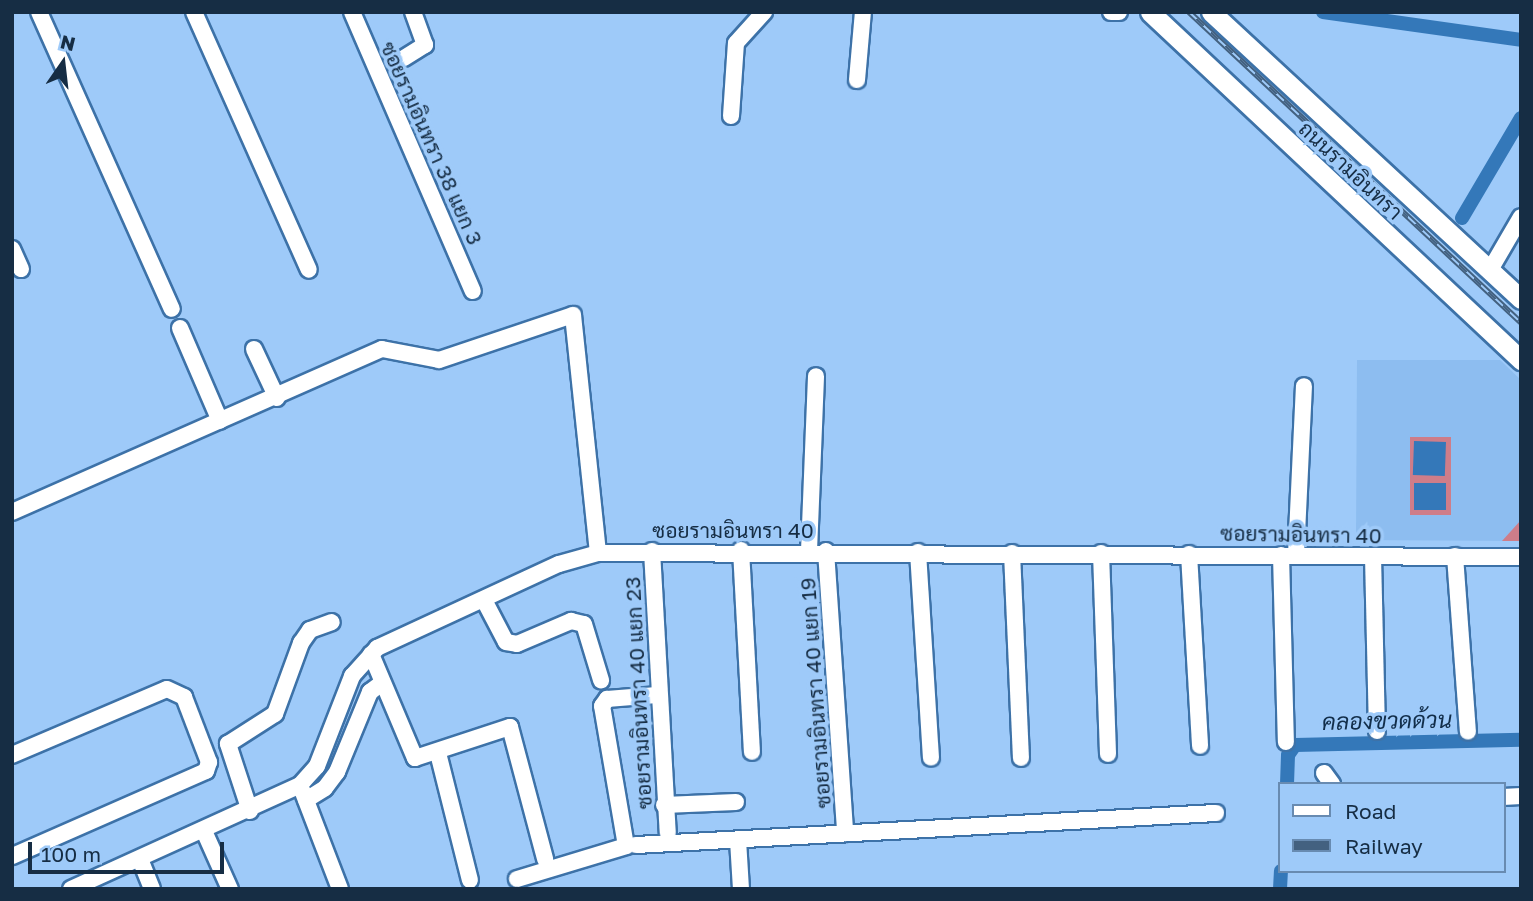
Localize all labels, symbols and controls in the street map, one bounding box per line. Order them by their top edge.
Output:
north arrow [28,28,98,98]
text: N [58,29,78,55]
street label: ซอยรามอินทรา 38 แยก 3 [376,37,488,249]
street label: ถนนรามอินทรา [1294,116,1408,224]
street label: ซอยรามอินทรา 40 [652,517,814,543]
street label: ซอยรามอินทรา 40 [1220,520,1382,548]
street label: ซอยรามอินทรา 40 แยก 23 [619,576,657,810]
street label: ซอยรามอินทรา 40 แยก 19 [794,577,836,809]
water label: คลองขวดด้วน [1322,705,1452,735]
legend [1278,782,1505,873]
text: Road [1345,798,1396,824]
scale bar [32,828,228,872]
text: Railway [1345,833,1423,859]
text: 100 m [41,841,101,867]

